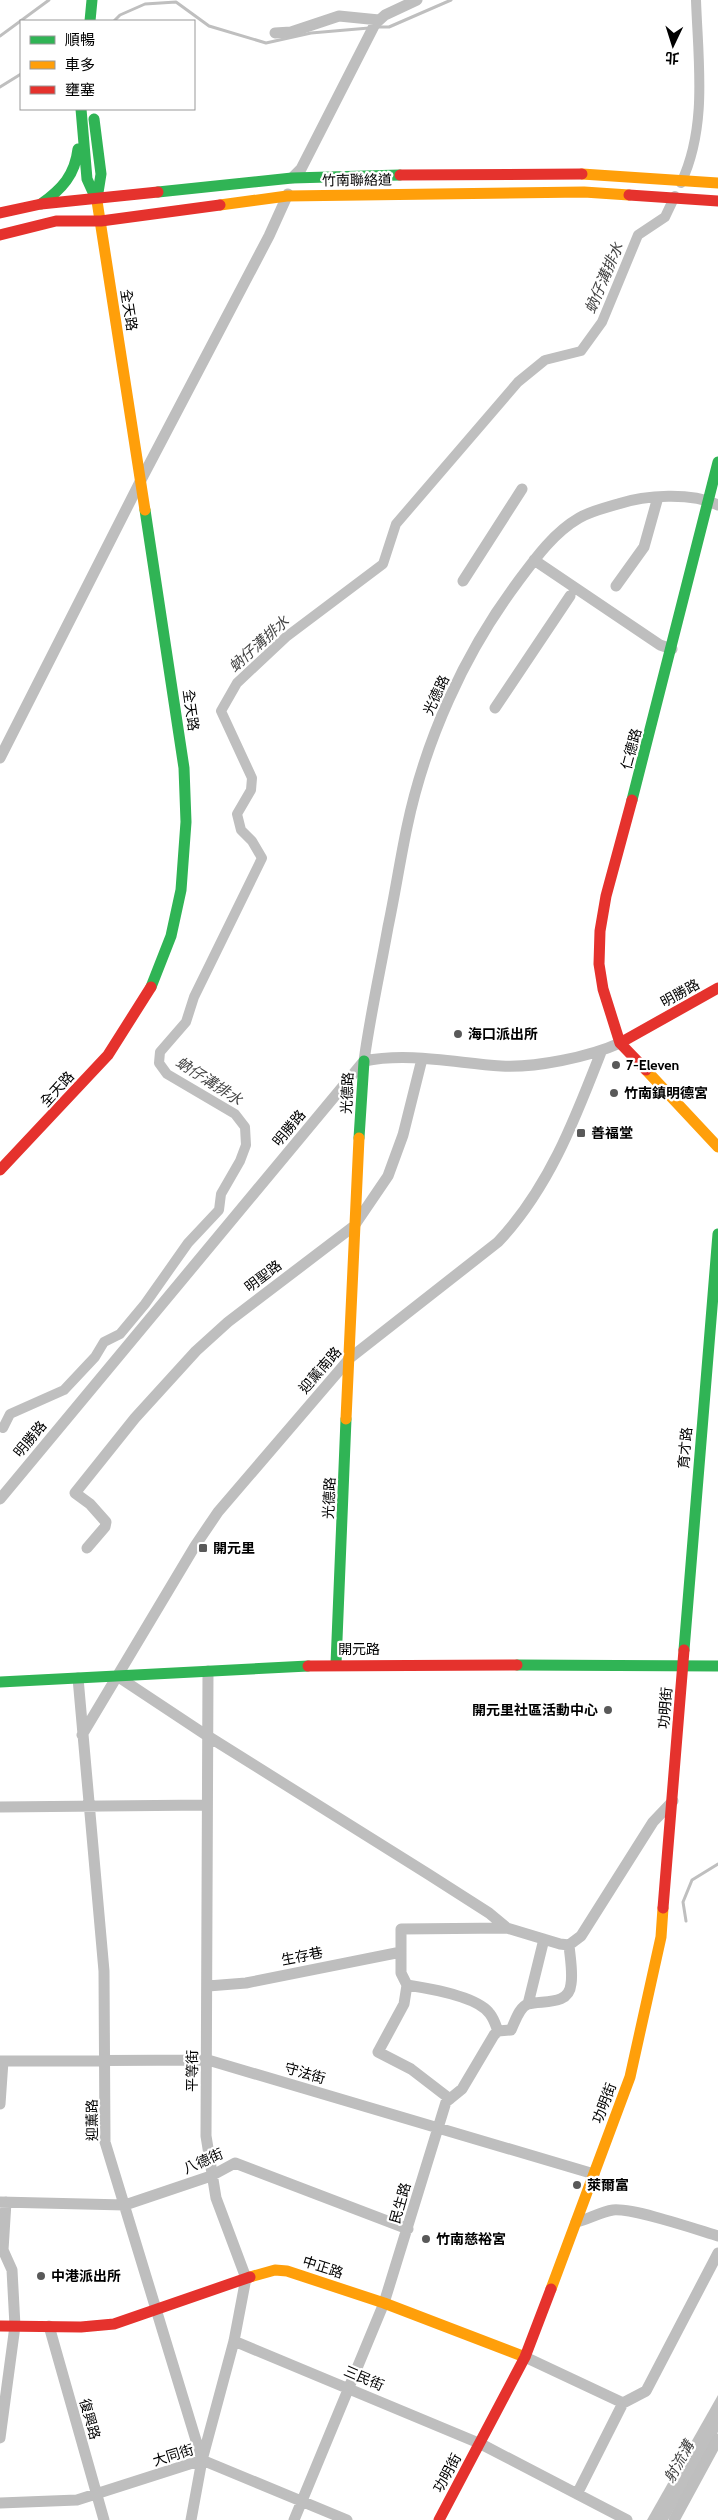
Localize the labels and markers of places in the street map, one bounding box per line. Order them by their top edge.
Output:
place label: 海口派出所 [468,1025,538,1043]
marker: 海口派出所 [452,1028,464,1040]
place label: 7-Eleven [626,1056,679,1074]
marker: 7-Eleven [610,1059,622,1071]
place label: 竹南鎮明德宮 [624,1084,708,1102]
marker: 竹南鎮明德宮 [608,1087,620,1099]
place label: 善福堂 [591,1124,633,1142]
marker: 善福堂 [575,1127,587,1139]
place label: 開元里 [213,1539,255,1557]
marker: 開元里 [197,1542,209,1554]
place label: 開元里社區活動中心 [472,1701,598,1719]
marker: 開元里社區活動中心 [602,1704,614,1716]
place label: 萊爾富 [587,2176,629,2194]
marker: 萊爾富 [571,2179,583,2191]
place label: 竹南慈裕宮 [436,2230,506,2248]
marker: 竹南慈裕宮 [420,2233,432,2245]
place label: 中港派出所 [51,2267,121,2285]
marker: 中港派出所 [35,2270,47,2282]

